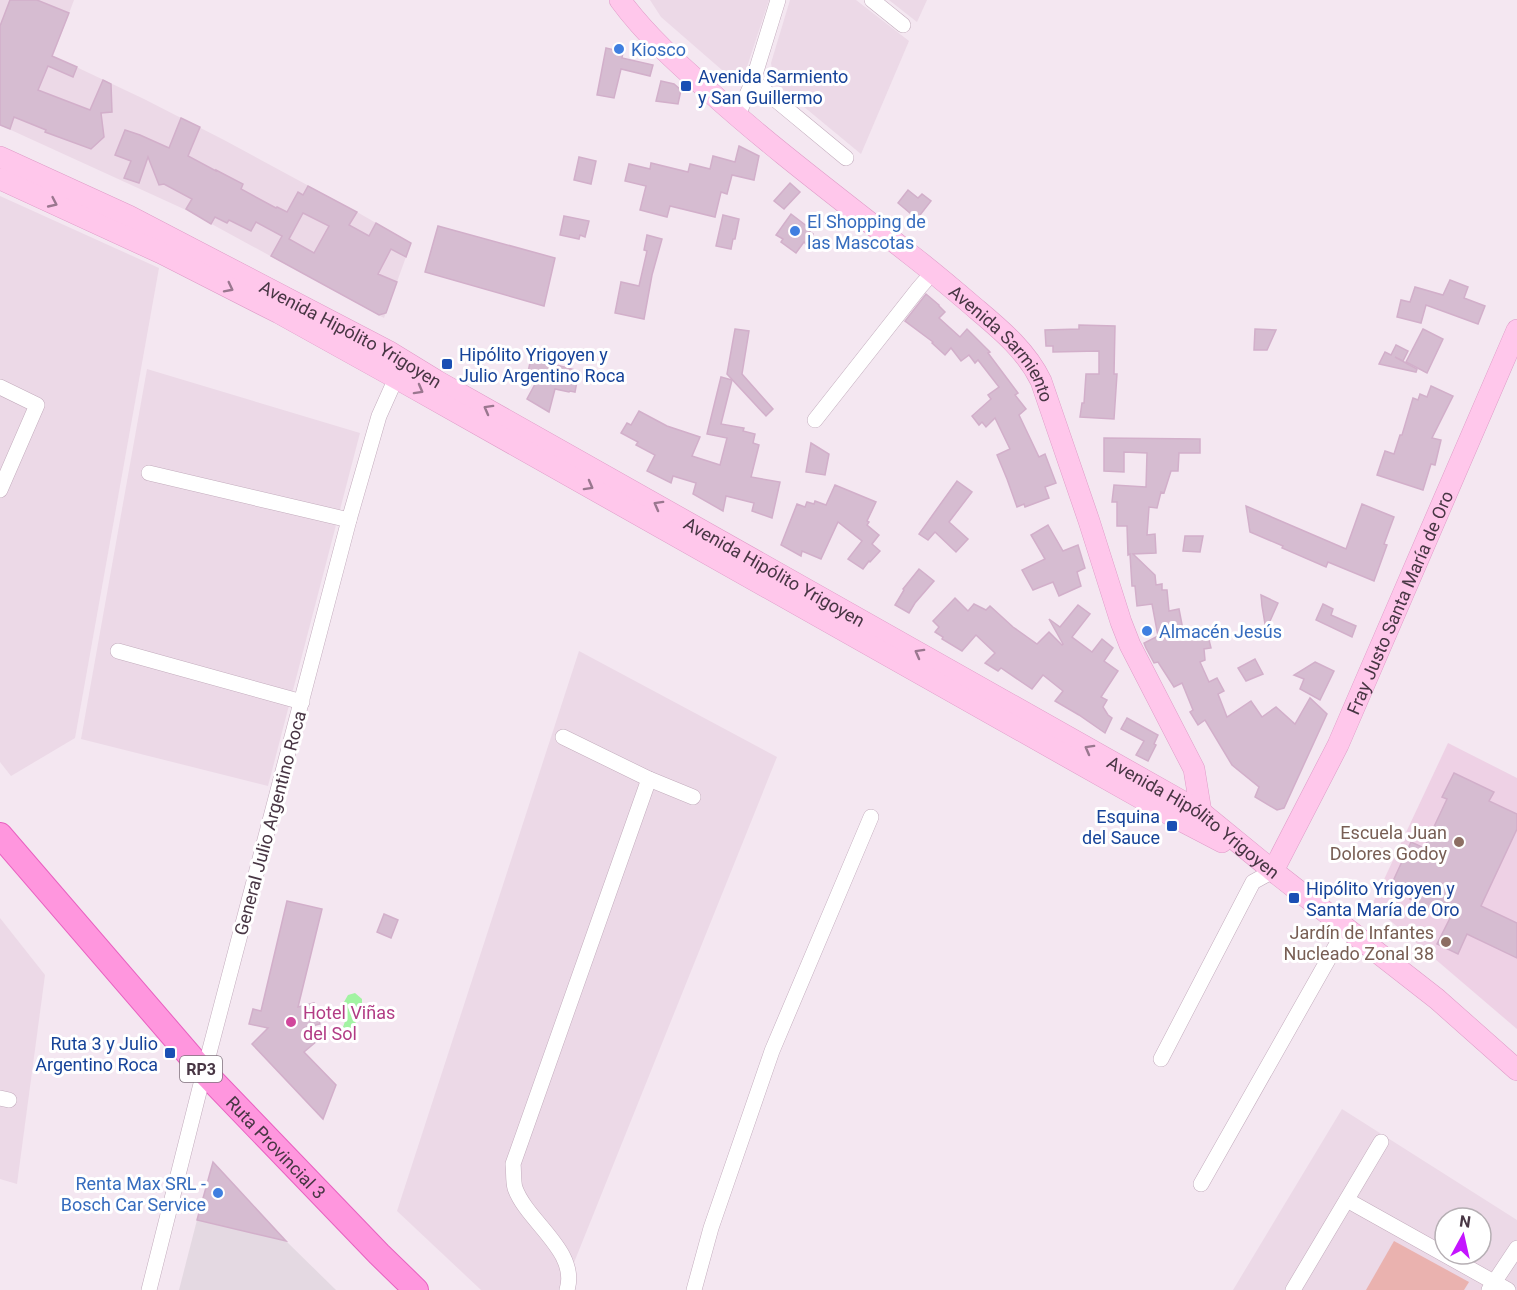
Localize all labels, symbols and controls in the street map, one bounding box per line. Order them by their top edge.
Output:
place label: Kiosco [631,39,686,60]
marker: Kiosco [612,42,626,56]
place label: Avenida Sarmiento y San Guillermo [698,66,848,108]
marker: Avenida Sarmiento y San Guillermo [679,79,693,93]
one-way arrow [47,196,58,208]
place label: El Shopping de las Mascotas [807,211,926,253]
marker: El Shopping de las Mascotas [788,224,802,238]
street label: Avenida Hipólito Yrigoyen [256,276,446,392]
one-way arrow [222,280,233,292]
street label: Avenida Sarmiento [945,280,1058,404]
place label: Hipólito Yrigoyen y Julio Argentino Roca [459,344,625,386]
marker: Hipólito Yrigoyen y Julio Argentino Roca [440,357,454,371]
one-way arrow [413,383,423,395]
one-way arrow [484,405,494,417]
one-way arrow [582,479,593,490]
street label: Fray Justo Santa María de Oro [1342,487,1457,718]
one-way arrow [654,501,664,512]
street label: Avenida Hipólito Yrigoyen [681,512,869,631]
place label: Almacén Jesús [1159,621,1282,642]
marker: Almacén Jesús [1140,624,1154,638]
one-way arrow [915,649,925,660]
street label: General Julio Argentino Roca [230,708,310,938]
one-way arrow [1085,744,1095,756]
street label: Avenida Hipólito Yrigoyen [1104,751,1284,883]
place label: Esquina del Sauce [1082,806,1160,848]
marker: Esquina del Sauce [1165,819,1179,833]
place label: Escuela Juan Dolores Godoy [1330,822,1447,864]
marker: Escuela Juan Dolores Godoy [1452,835,1466,849]
place label: Hipólito Yrigoyen y Santa María de Oro [1306,878,1460,920]
marker: Hipólito Yrigoyen y Santa María de Oro [1287,891,1301,905]
place label: Jardín de Infantes Nucleado Zonal 38 [1284,922,1434,964]
marker: Jardín de Infantes Nucleado Zonal 38 [1439,935,1453,949]
place label: Hotel Viñas del Sol [303,1002,395,1044]
marker: Hotel Viñas del Sol [284,1015,298,1029]
place label: Ruta 3 y Julio Argentino Roca [35,1033,158,1075]
marker: Ruta 3 y Julio Argentino Roca [163,1046,177,1060]
road number: RP3 [180,1056,222,1082]
street label: Ruta Provincial 3 [222,1092,330,1203]
place label: Renta Max SRL - Bosch Car Service [61,1173,206,1215]
marker: Renta Max SRL - Bosch Car Service [211,1186,225,1200]
north arrow [1433,1206,1493,1266]
text: N [1458,1211,1472,1232]

